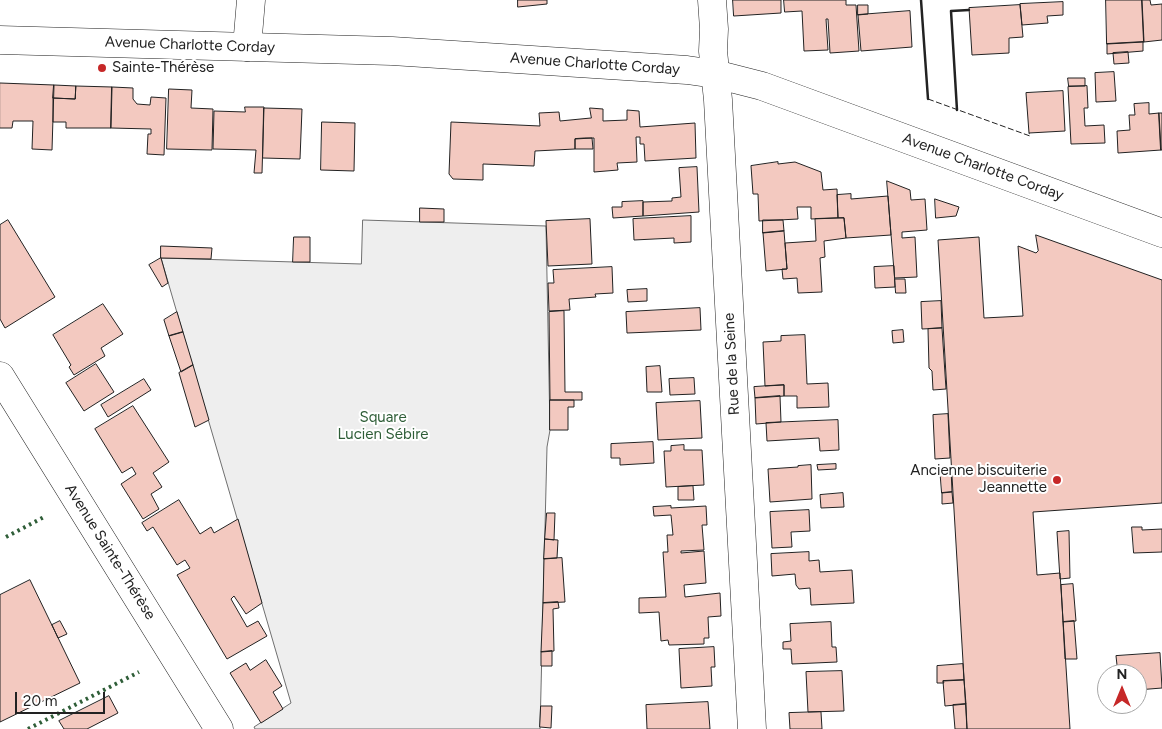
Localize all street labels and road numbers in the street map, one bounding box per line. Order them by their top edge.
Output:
street label: Avenue Charlotte Corday [105,33,275,57]
street label: Avenue Charlotte Corday [509,49,681,79]
street label: Avenue Charlotte Corday [900,129,1066,205]
street label: Rue de la Seine [720,312,744,416]
street label: Avenue Sainte-Thérèse [61,481,159,623]

